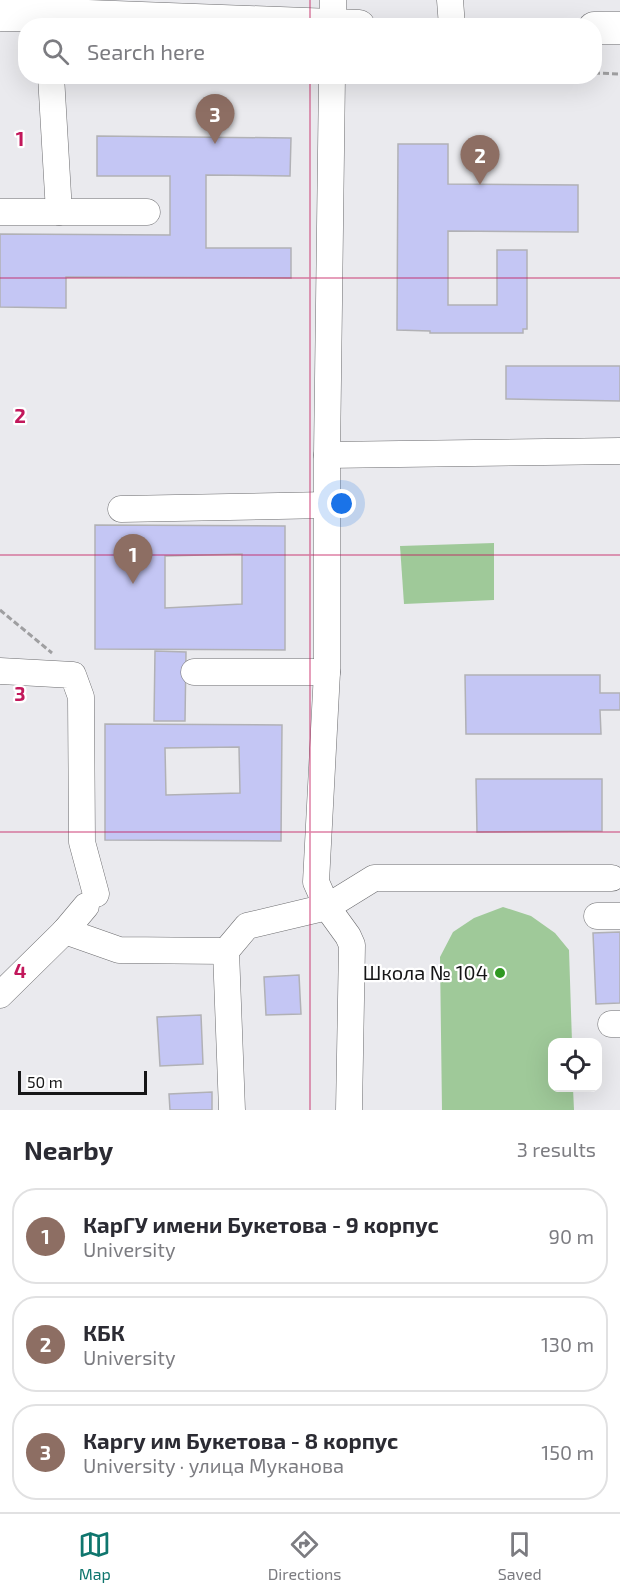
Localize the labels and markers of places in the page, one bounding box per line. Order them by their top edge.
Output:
pin: 3 [196,94,234,144]
pin: 2 [460,136,500,185]
pin: 1 [114,534,152,584]
place label: Школа № 104 [363,960,488,984]
marker: Школа № 104 [493,966,507,980]

